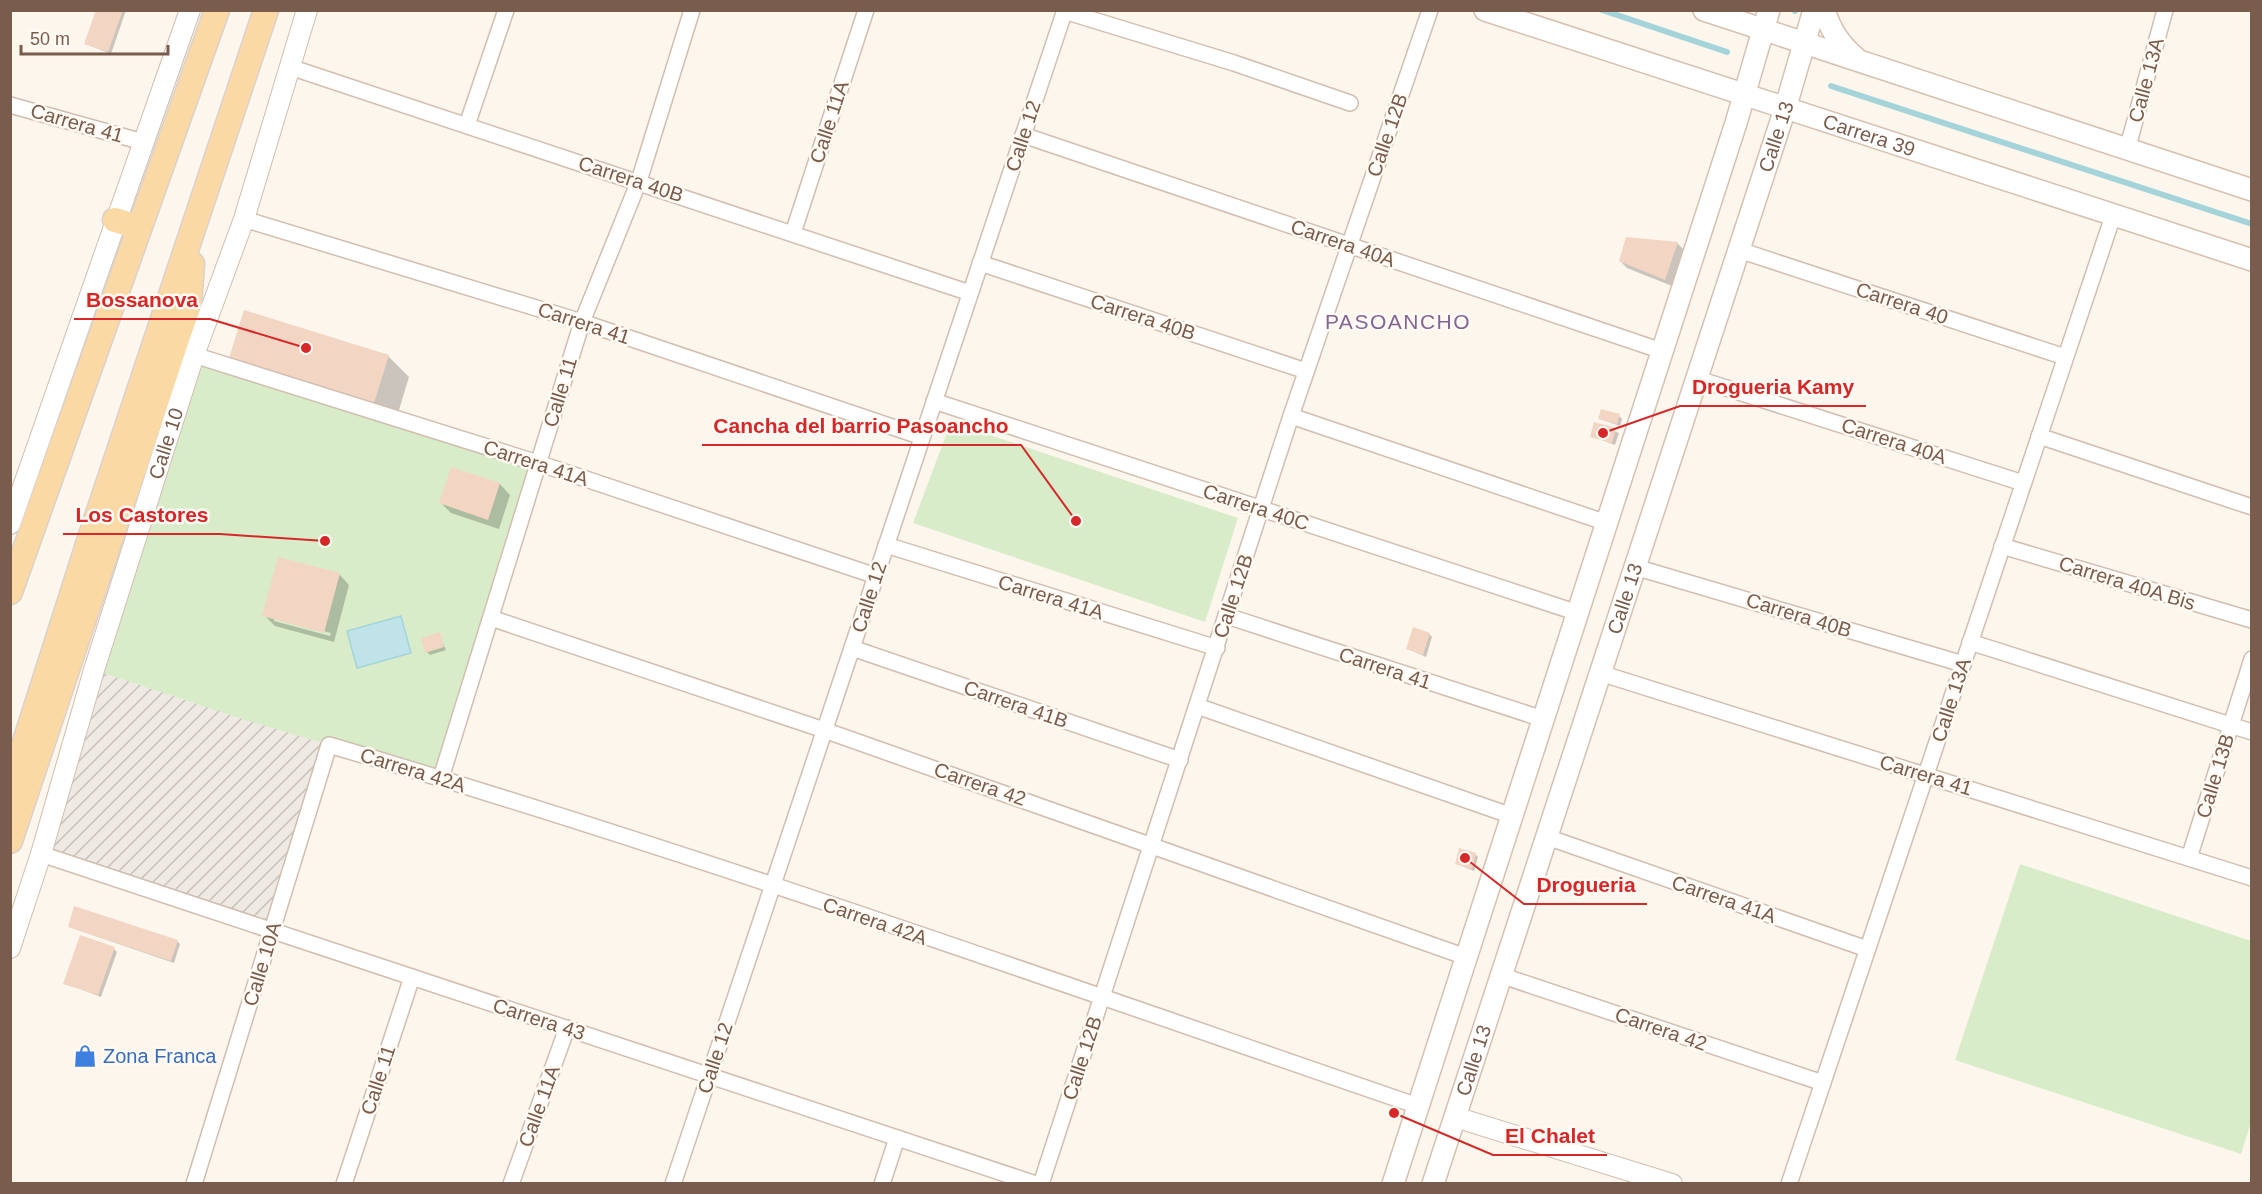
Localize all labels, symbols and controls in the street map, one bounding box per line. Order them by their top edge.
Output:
scale bar [21,18,168,56]
text: 50 m [30,29,70,49]
street label: Calle 13A [2124,35,2168,125]
street label: Calle 11A [805,77,853,166]
street label: Calle 12B [1362,90,1412,180]
street label: Calle 12 [1001,98,1045,174]
street label: Carrera 41 [28,99,126,147]
street label: Calle 13 [1754,99,1798,175]
street label: Carrera 39 [1820,110,1918,160]
street label: Carrera 40B [576,152,686,206]
street label: Carrera 40A [1288,215,1399,271]
street label: Carrera 40 [1853,278,1951,328]
callout: Bossanova [74,280,210,319]
text: Bossanova [86,288,198,311]
street label: Carrera 40B [1088,290,1198,344]
street label: Carrera 41 [535,298,633,348]
district label: PASOANCHO [1325,310,1471,333]
street label: Calle 11 [539,354,581,430]
callout: Drogueria Kamy [1680,367,1866,406]
text: Drogueria Kamy [1692,375,1854,398]
street label: Calle 10 [144,405,187,482]
callout: Cancha del barrio Pasoancho [702,406,1021,445]
text: Cancha del barrio Pasoancho [713,414,1009,437]
street label: Carrera 40A [1839,414,1950,468]
street label: Carrera 41A [481,436,592,490]
street label: Carrera 40C [1200,480,1312,534]
callout: Los Castores [63,495,220,534]
text: Los Castores [75,503,209,526]
street label: Calle 12B [1209,551,1257,641]
street label: Carrera 40A Bis [2056,552,2198,614]
street label: Calle 12 [847,559,891,635]
street label: Calle 13 [1603,560,1647,637]
street label: Carrera 41A [996,571,1107,624]
street label: Carrera 40B [1744,589,1854,641]
street label: Carrera 41 [1336,643,1434,693]
street label: Calle 13A [1927,655,1975,745]
street label: Carrera 41B [961,676,1071,732]
street label: Calle 13B [2192,731,2238,821]
street label: Carrera 42A [358,744,469,797]
street label: Carrera 41 [1877,751,1975,799]
street label: Carrera 42 [931,758,1029,810]
callout: Drogueria [1524,865,1647,904]
street label: Carrera 41A [1669,871,1780,927]
text: Drogueria [1536,873,1636,896]
street label: Carrera 42A [820,893,931,949]
street label: Calle 10A [239,919,285,1009]
street label: Carrera 43 [490,994,588,1044]
street label: Carrera 42 [1612,1003,1710,1055]
street label: Calle 12B [1058,1013,1106,1103]
street label: Calle 12 [693,1020,737,1096]
street label: Calle 13 [1452,1022,1495,1099]
street label: Calle 11 [356,1042,400,1118]
shop icon: Zona Franca [72,1043,98,1069]
place label: Zona Franca [103,1045,217,1067]
street label: Calle 11A [514,1062,564,1150]
callout: El Chalet [1493,1116,1607,1155]
text: El Chalet [1505,1124,1595,1147]

